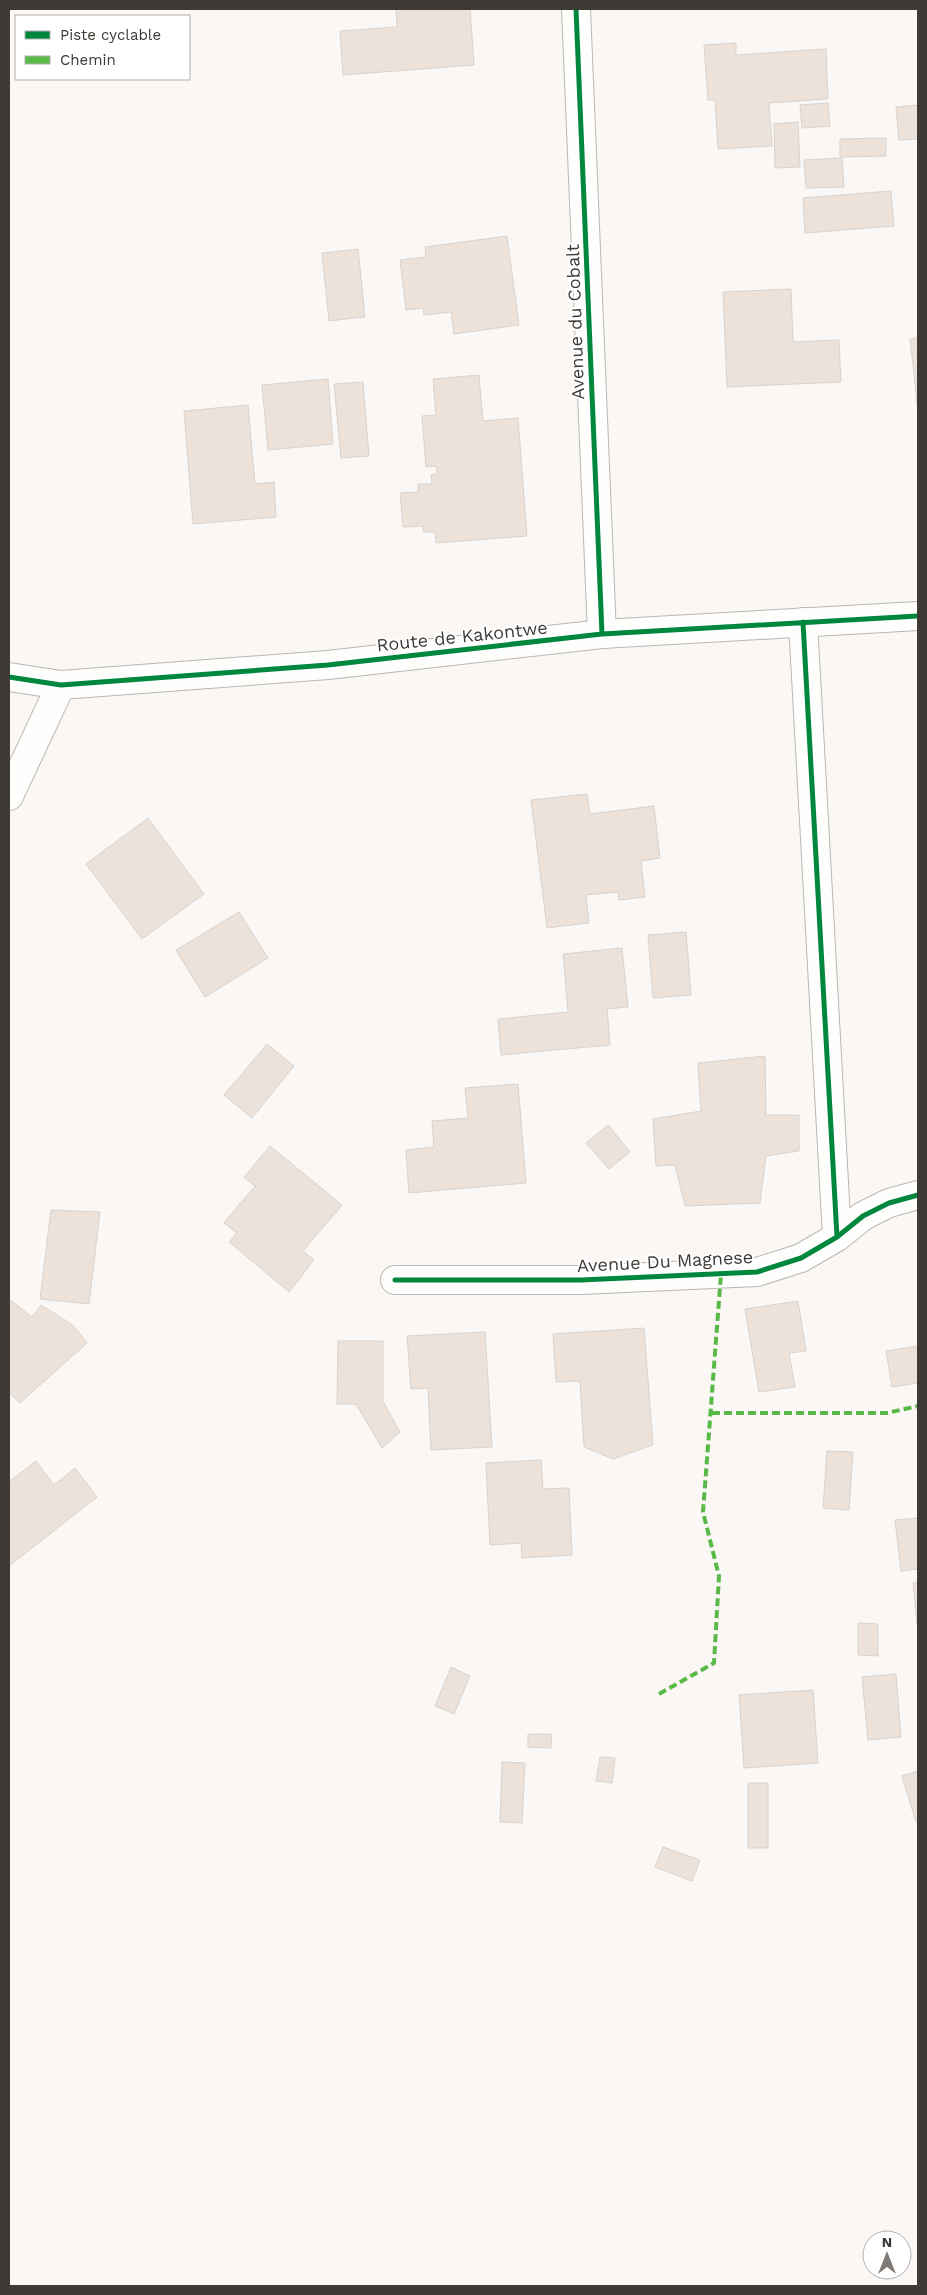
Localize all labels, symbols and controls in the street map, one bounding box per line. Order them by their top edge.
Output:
legend [15,15,190,80]
text: Piste cyclable [60,26,161,44]
text: Chemin [60,51,116,69]
street label: Avenue du Cobalt [562,243,588,400]
street label: Route de Kakontwe [376,617,548,655]
street label: Avenue Du Magnese [576,1246,754,1276]
north arrow [862,2230,912,2280]
text: N [882,2234,892,2250]

